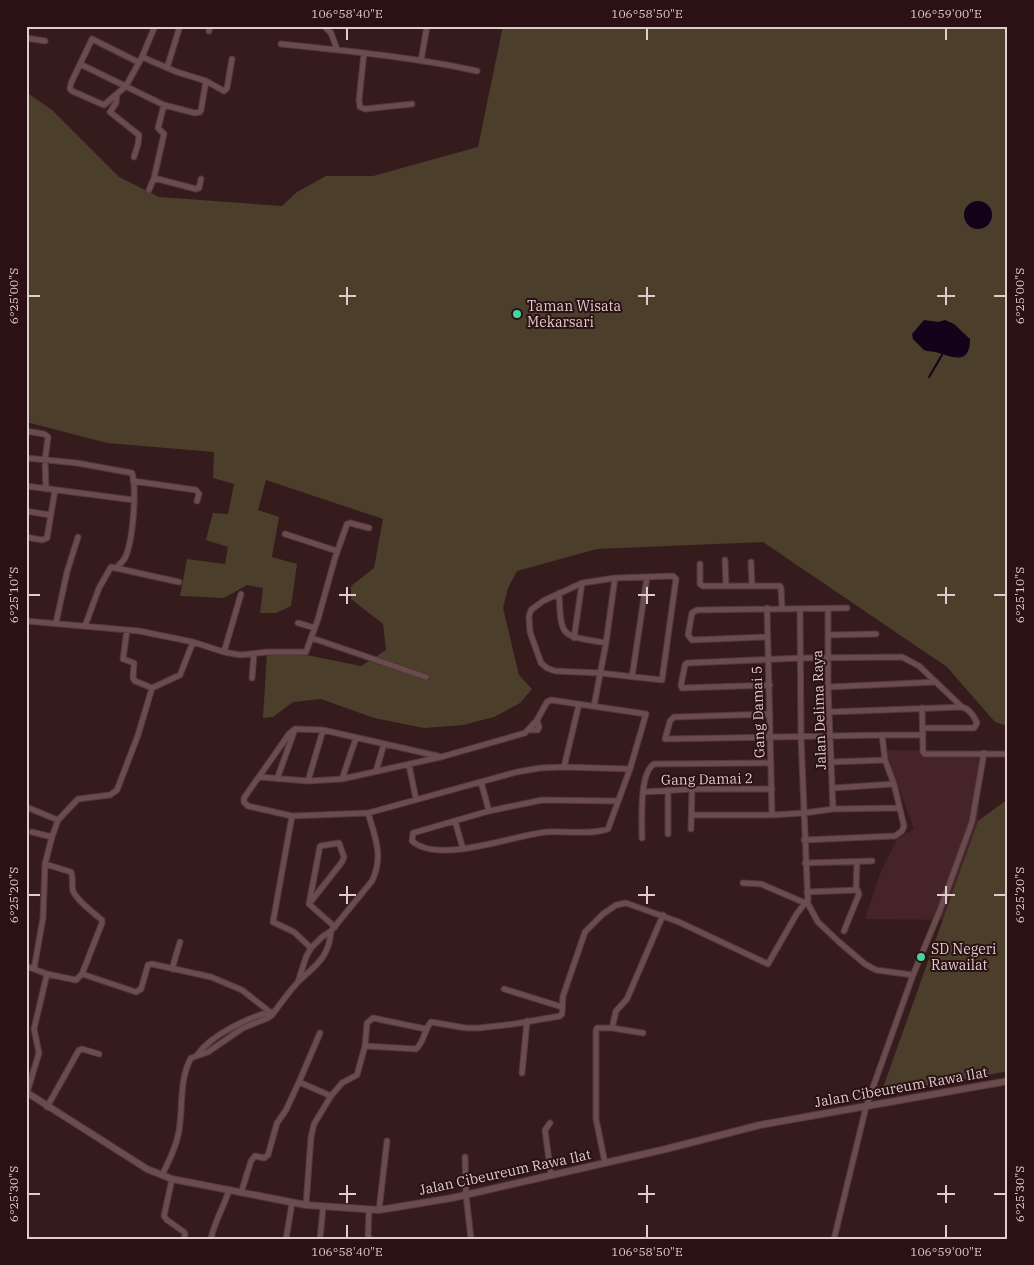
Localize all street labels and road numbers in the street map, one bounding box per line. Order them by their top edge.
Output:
street label: Jalan Delima Raya [808,649,830,770]
street label: Gang Damai 5 [747,666,769,758]
street label: Gang Damai 2 [661,769,753,789]
street label: Jalan Cibeureum Rawa Ilat [813,1063,989,1111]
street label: Jalan Cibeureum Rawa Ilat [417,1145,593,1199]

